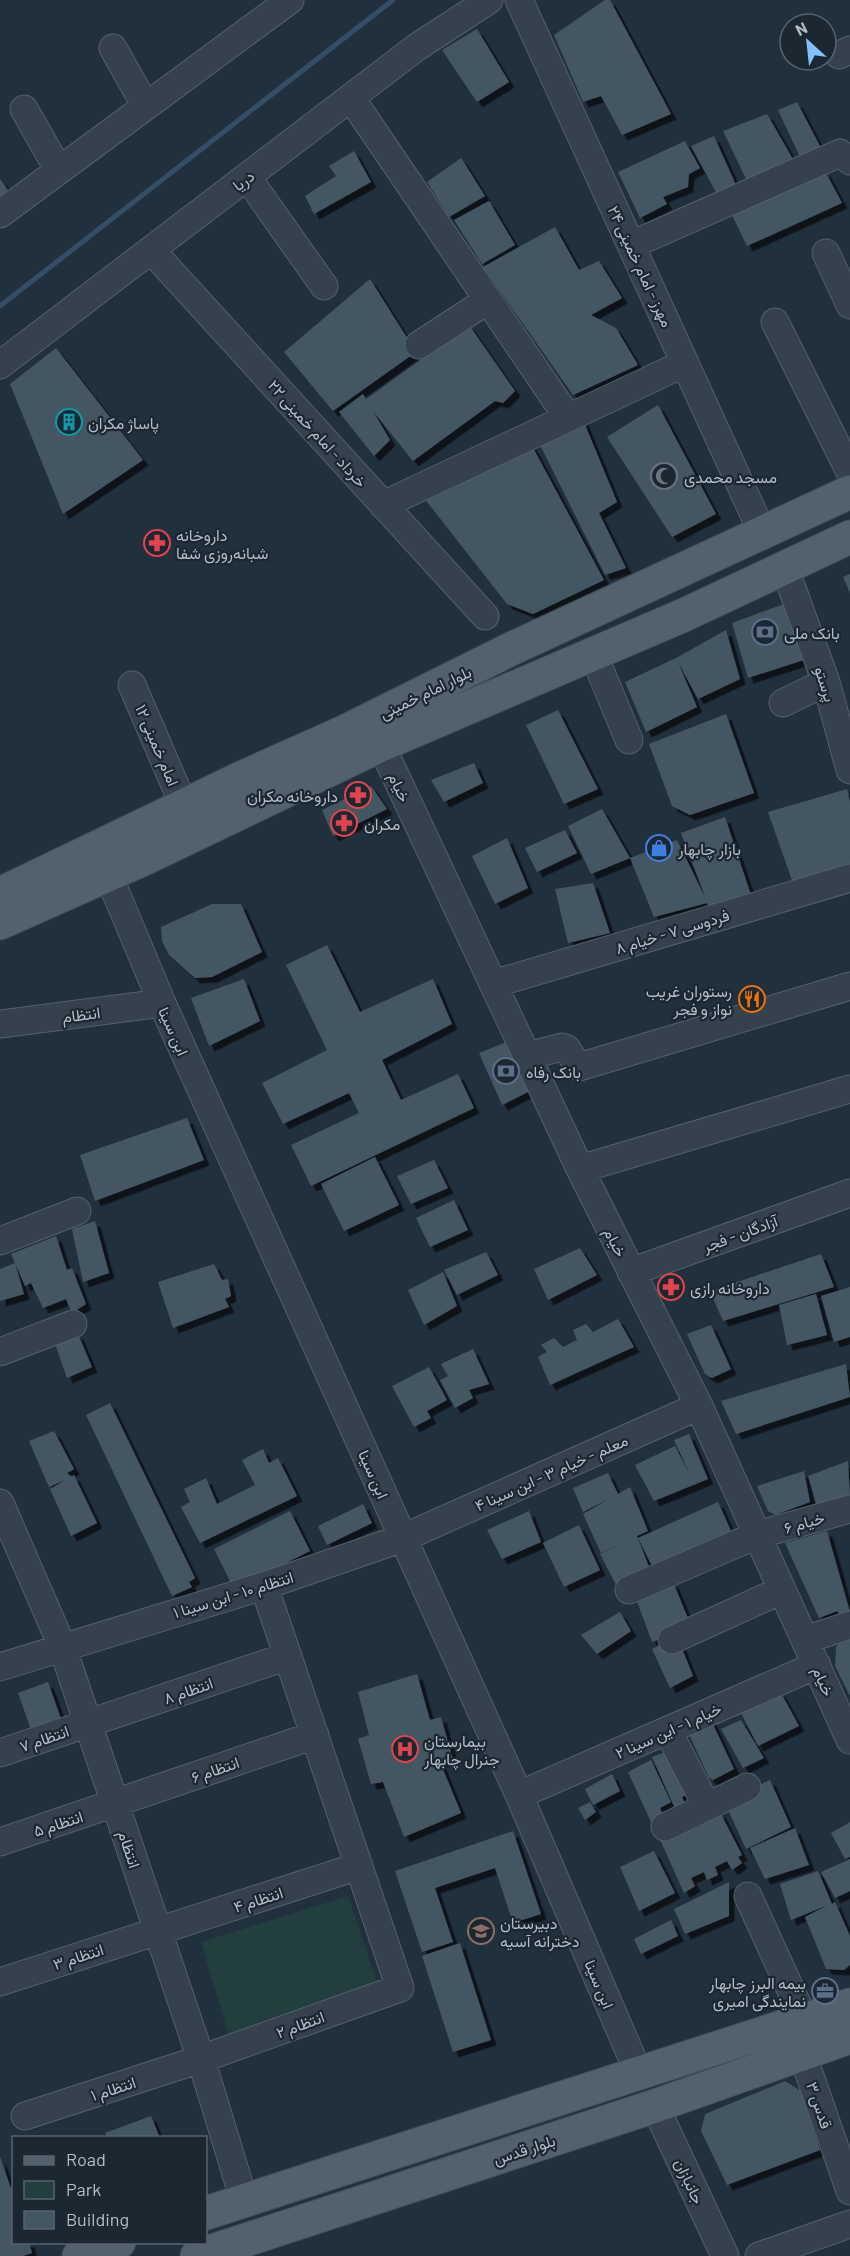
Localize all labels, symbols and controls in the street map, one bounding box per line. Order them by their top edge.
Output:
north arrow [778,12,838,72]
text: N [792,17,810,39]
street label: دریا [228,166,259,196]
street label: مهرز - امام خمینی ۲۴ [603,202,677,331]
street label: خرداد - امام خمینی ۲۲ [263,375,371,492]
building icon: پاساژ مکران [54,407,84,437]
place label: پاساژ مکران [88,413,159,435]
mosque icon: مسجد محمدی [649,461,679,491]
place label: مسجد محمدی [684,467,777,488]
place label: داروخانه شبانه‌روزی شفا [176,525,268,564]
pharmacy icon: داروخانه شبانه‌روزی شفا [142,528,172,558]
bank icon: بانک ملی [750,617,780,647]
place label: بانک ملی [784,623,840,644]
street label: بلوار امام خمینی [376,662,475,724]
street label: پرستو [809,664,840,705]
street label: امام خمینی ۱۲ [130,701,184,789]
street label: خیام [383,769,415,806]
pharmacy icon: داروخانه مکران [343,780,373,810]
place label: داروخانه مکران [247,786,338,807]
pharmacy icon: مکران [329,808,359,838]
place label: مکران [364,814,400,835]
shop icon: بازار چابهار [644,833,674,863]
place label: بازار چابهار [677,839,741,861]
street label: فردوسی ۷ - خیام ۸ [613,905,732,959]
place label: رستوران غریب نواز و فجر [646,981,732,1020]
restaurant icon: رستوران غریب نواز و فجر [737,984,767,1014]
street label: انتظام [61,1002,102,1028]
street label: ابن سینا [153,1004,193,1059]
bank icon: بانک رفاه [491,1056,521,1086]
place label: بانک رفاه [526,1062,581,1083]
street label: آزادگان - فجر [699,1210,782,1258]
street label: خیام [599,1224,631,1261]
pharmacy icon: داروخانه رازی [656,1272,686,1302]
place label: داروخانه رازی [690,1278,770,1299]
street label: معلم - خیام ۳ - ابن سینا ۴ [471,1430,631,1516]
street label: ابن سینا [353,1447,393,1502]
street label: خیام ۶ [782,1507,827,1539]
street label: انتظام ۱۰ - ابن سینا ۱ [171,1567,296,1623]
street label: خیام [807,1663,839,1700]
street label: انتظام ۸ [161,1673,216,1709]
street label: خیام ۱ - این سینا ۲ [612,1698,725,1764]
street label: انتظام ۷ [17,1721,72,1757]
place label: بیمارستان جنرال چابهار [423,1731,500,1771]
hospital icon: بیمارستان جنرال چابهار [390,1734,420,1764]
street label: انتظام ۶ [188,1752,242,1788]
street label: انتظام ۵ [31,1806,86,1842]
street label: انتظام [113,1828,145,1871]
street label: انتظام ۴ [231,1882,286,1918]
place label: دبیرستان دخترانه آسیه [500,1913,579,1952]
school or university icon: دبیرستان دخترانه آسیه [466,1916,496,1946]
street label: انتظام ۳ [50,1939,106,1975]
street label: ابن سینا [579,1957,619,2012]
place label: بیمه البرز چابهار نمایندگی امیری [708,1973,806,2012]
office icon: بیمه البرز چابهار نمایندگی امیری [810,1976,840,2006]
street label: انتظام ۲ [273,2007,327,2043]
street label: انتظام ۱ [88,2072,139,2106]
street label: قدس ۳ [801,2079,837,2132]
street label: بلوار قدس [491,2130,558,2170]
legend [12,2136,207,2244]
text: Road [66,2148,106,2170]
street label: جانبازان [669,2155,709,2208]
text: Park [66,2178,101,2200]
text: Building [66,2208,129,2230]

